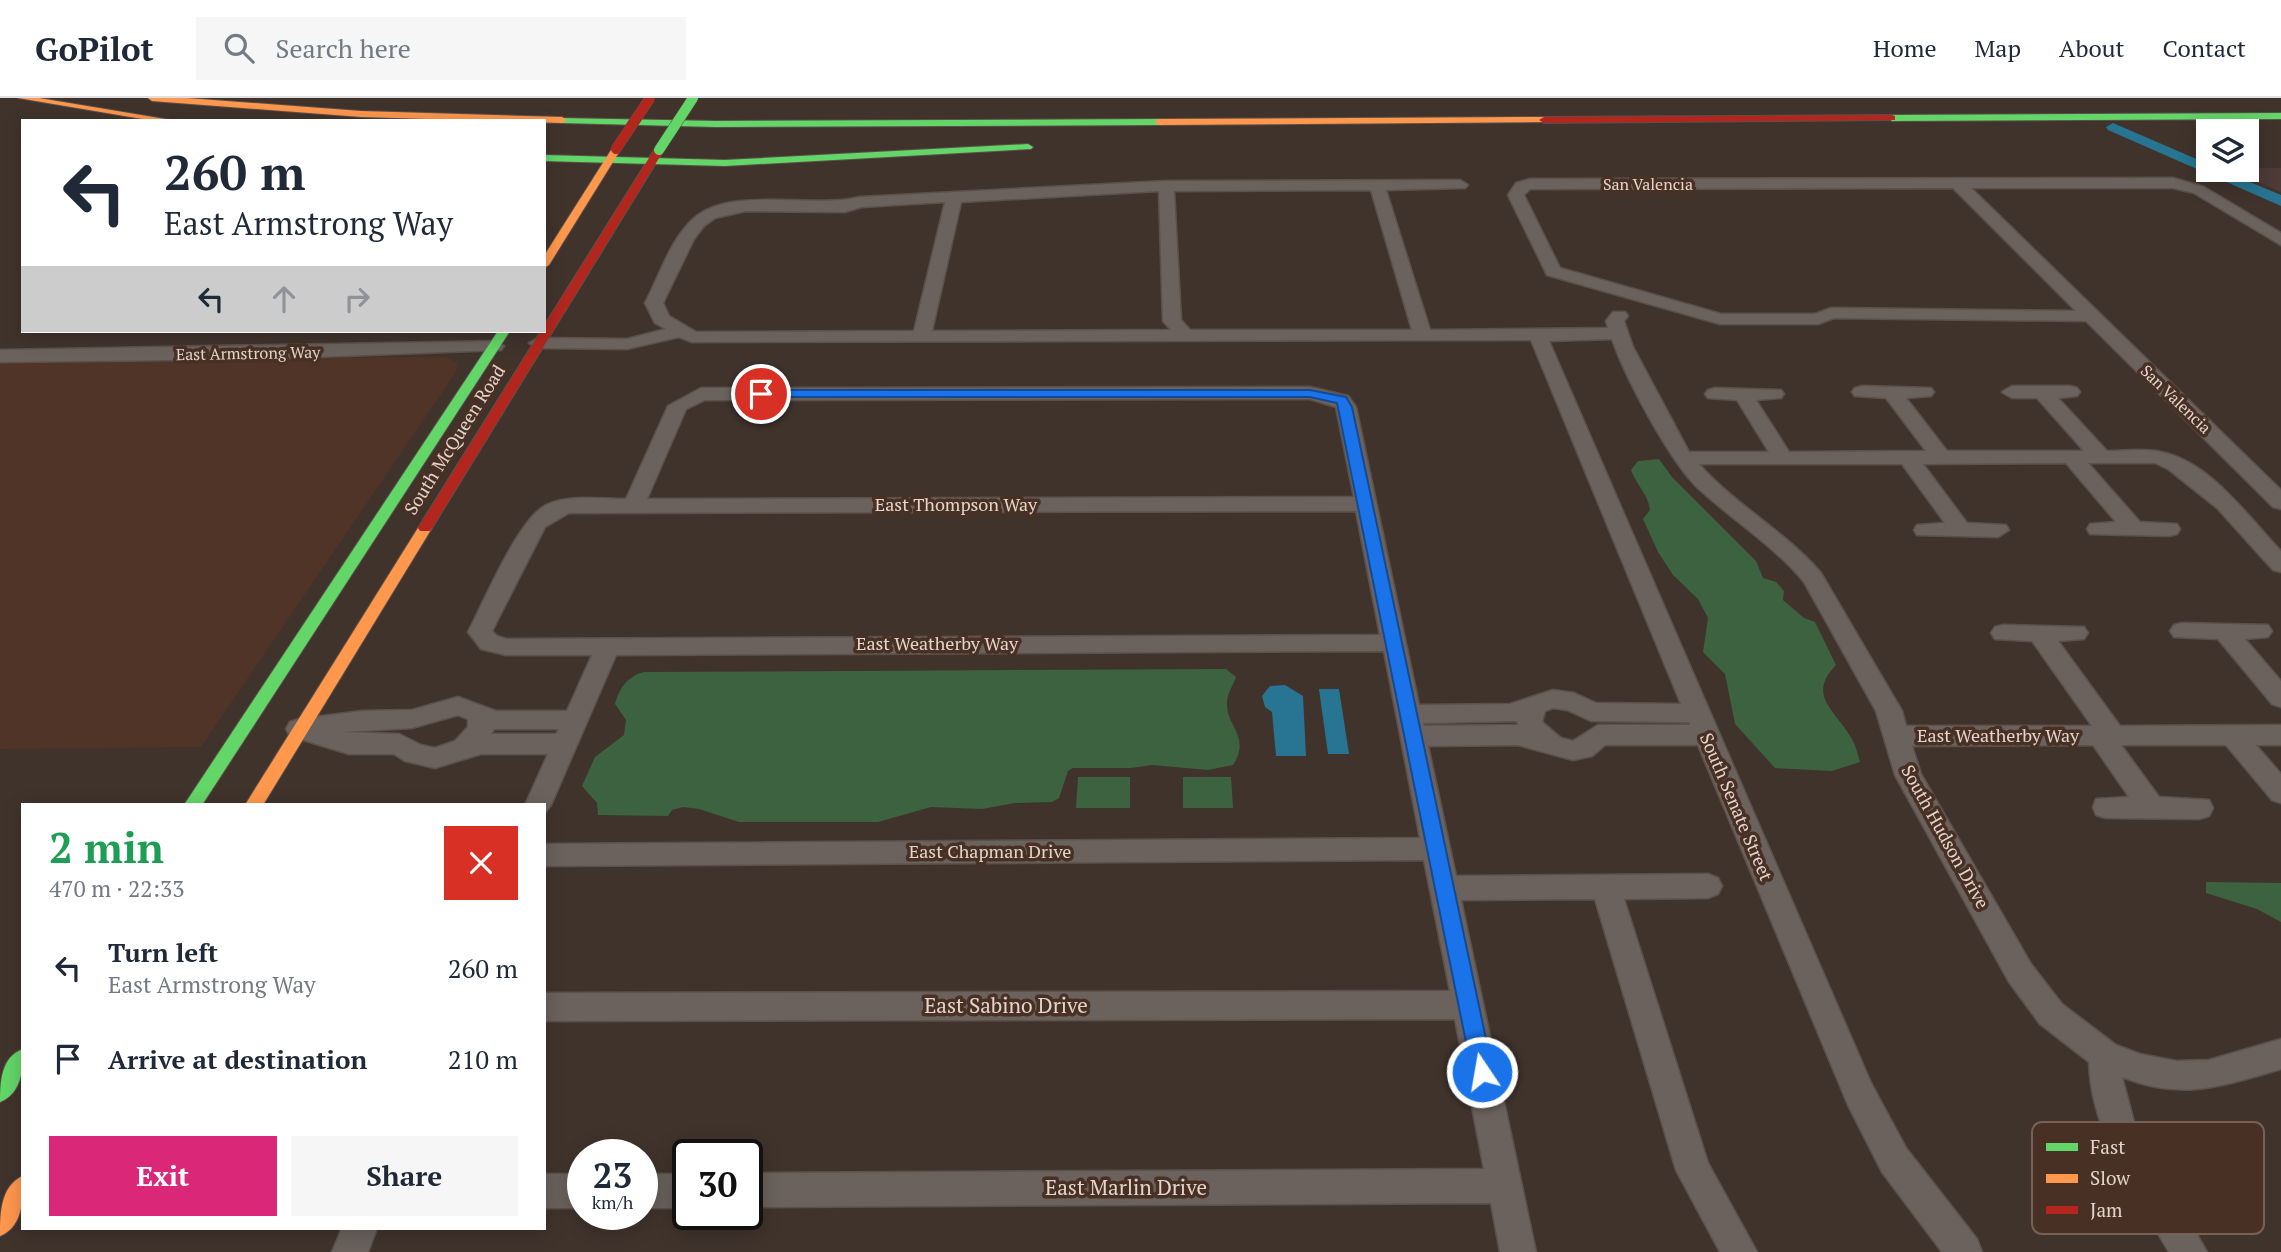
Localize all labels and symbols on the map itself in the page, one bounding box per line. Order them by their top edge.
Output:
street label: San Valencia [1603,173,1693,195]
street label: East Armstrong Way [176,341,321,365]
street label: South McQueen Road [398,360,510,519]
street label: San Valencia [2136,360,2216,438]
pin [731,364,791,424]
street label: East Thompson Way [875,492,1038,516]
street label: East Weatherby Way [856,631,1019,655]
street label: East Weatherby Way [1917,723,2080,747]
street label: South Senate Street [1695,729,1779,884]
street label: South Hudson Drive [1896,760,1995,913]
street label: East Chapman Drive [909,839,1071,863]
street label: East Sabino Drive [924,991,1088,1019]
position arrow [1445,1035,1519,1109]
legend [2032,1122,2264,1234]
text: Fast [2090,1134,2125,1159]
speed limit sign: 30 [672,1139,763,1230]
text: Slow [2090,1165,2131,1190]
street label: East Marlin Drive [1045,1173,1207,1201]
text: Jam [2090,1197,2123,1222]

